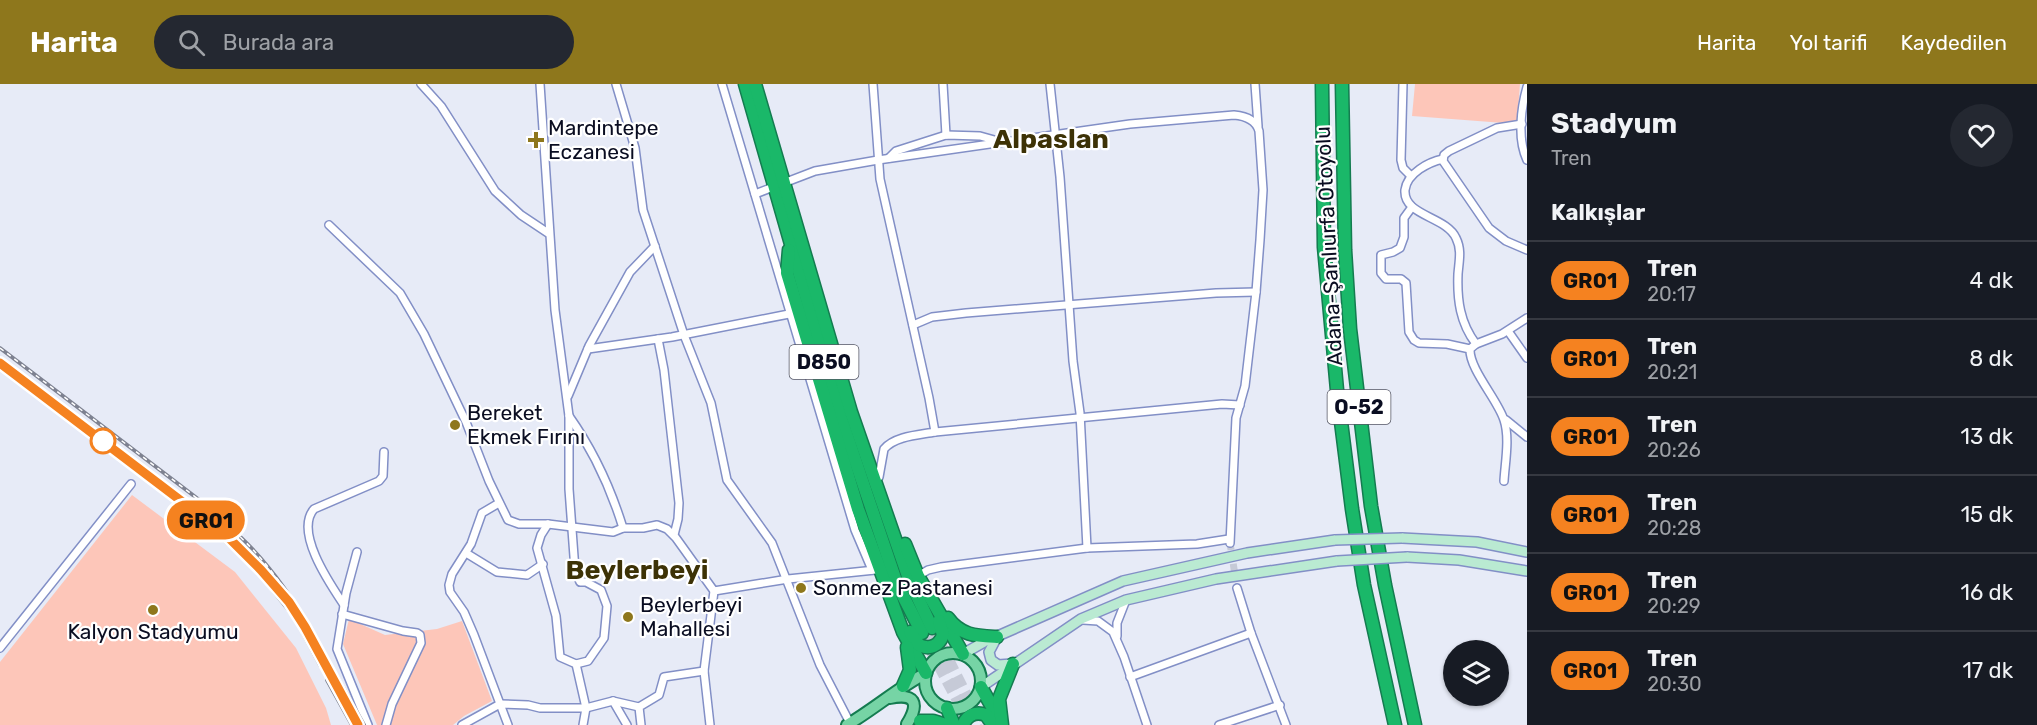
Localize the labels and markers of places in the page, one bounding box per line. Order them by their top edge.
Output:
place label: Mardintepe Eczanesi [548,115,658,164]
marker: Mardintepe Eczanesi [529,133,543,147]
place label: Bereket Ekmek Fırını [467,400,585,449]
marker: Bereket Ekmek Fırını [448,418,462,432]
unlabelled marker [90,428,116,454]
place label: Sonmez Pastanesi [813,575,993,600]
marker: Sonmez Pastanesi [794,581,808,595]
place label: Beylerbeyi Mahallesi [640,592,742,641]
marker: Kalyon Stadyumu [146,603,160,617]
marker: Beylerbeyi Mahallesi [621,610,635,624]
place label: Kalyon Stadyumu [67,619,239,644]

